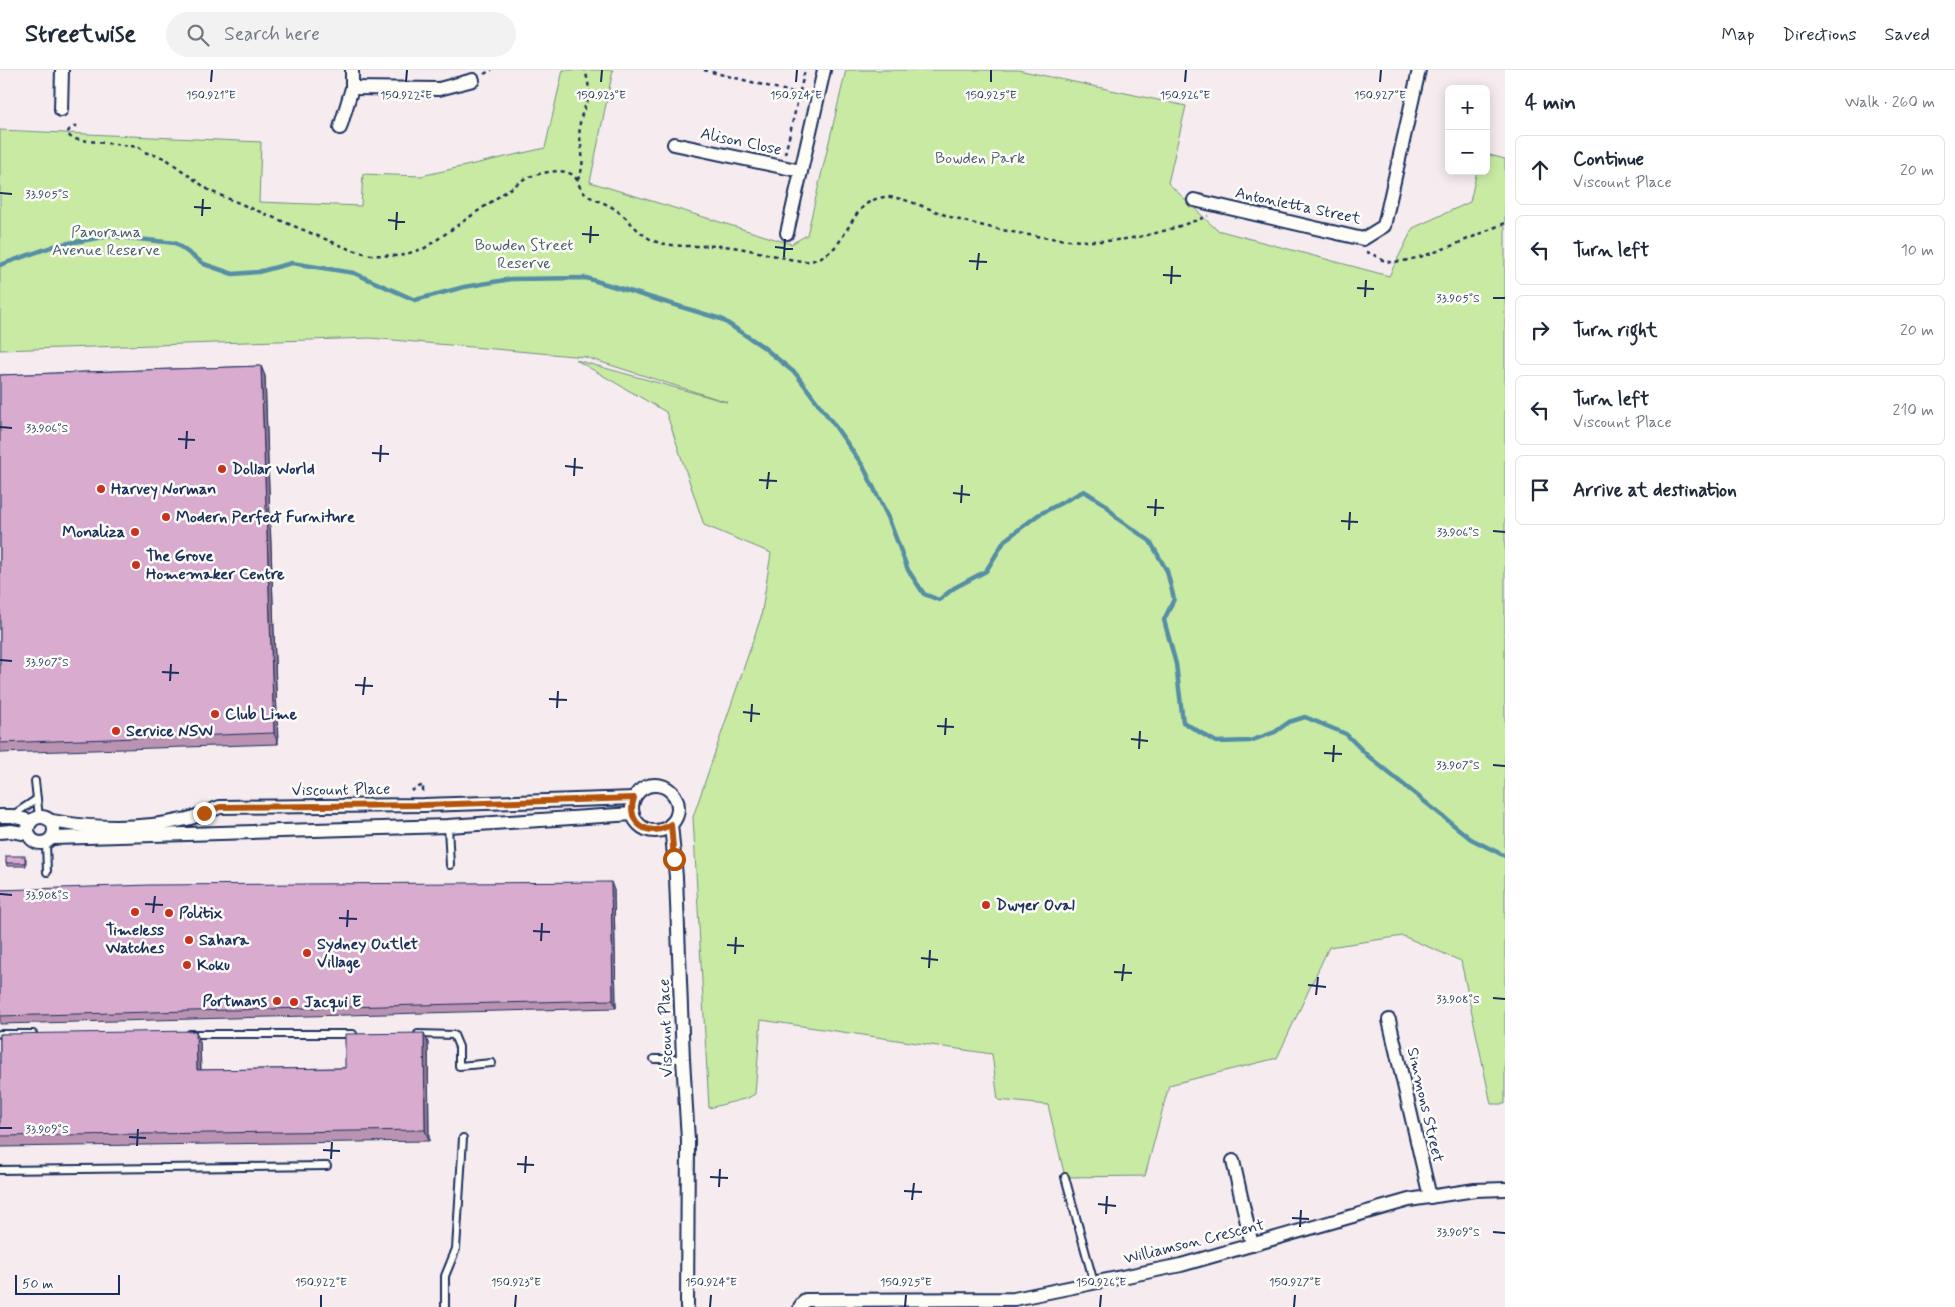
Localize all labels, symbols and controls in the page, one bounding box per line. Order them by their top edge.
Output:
search box [166,12,516,57]
text: Streetwise [25,19,136,50]
icon: search [184,21,212,49]
text: Search here [224,22,320,47]
text: Map [1722,23,1755,47]
text: Directions [1783,23,1857,47]
text: Saved [1885,23,1930,47]
map controls [1445,85,1490,175]
button: + [1445,85,1490,130]
text: 150.921°E [186,88,236,104]
text: 150.922°E [380,88,432,104]
text: 150.923°E [576,88,626,104]
text: 150.924°E [770,88,822,104]
text: 150.925°E [965,88,1017,104]
text: 150.926°E [1160,88,1210,104]
text: 150.927°E [1354,88,1406,104]
text: 4 min [1525,89,1576,117]
text: Walk · 260 m [1845,92,1935,113]
street label: Alison Close [698,123,784,161]
button: − [1445,130,1490,175]
text: Continue [1573,147,1644,172]
park label: Bowden Park [935,148,1025,169]
icon: ahead [1526,156,1554,184]
text: 20 m [1900,160,1934,181]
text: Viscount Place [1573,172,1672,193]
street label: Antonietta Street [1233,182,1363,230]
text: 33.905°S [25,187,69,203]
park label: Panorama Avenue Reserve [52,222,160,261]
park label: Bowden Street Reserve [475,235,573,274]
icon: left [1526,236,1554,264]
text: Turn left [1573,238,1649,263]
text: 10 m [1901,240,1934,261]
text: 33.905°S [1436,291,1480,307]
icon: right [1526,316,1554,344]
text: Turn right [1573,318,1657,343]
text: 20 m [1900,320,1934,341]
text: Turn left [1573,387,1649,412]
icon: left [1526,396,1554,424]
text: 210 m [1893,400,1934,421]
text: Viscount Place [1573,412,1672,433]
text: 33.906°S [26,421,69,437]
place label: Dollar World [232,459,315,480]
marker: Dollar World [216,463,228,475]
icon: arrive [1526,476,1554,504]
text: Arrive at destination [1573,478,1737,503]
place label: Harvey Norman [111,479,216,500]
marker: Harvey Norman [95,483,107,495]
place label: Modern Perfect Furniture [176,507,355,528]
marker: Modern Perfect Furniture [160,511,172,523]
place label: Monaliza [62,522,125,543]
text: 33.906°S [1437,525,1480,541]
marker: Monaliza [129,526,141,538]
place label: The Grove Homemaker Centre [146,546,285,585]
marker: The Grove Homemaker Centre [130,559,142,571]
text: 33.907°S [25,655,69,671]
place label: Club Lime [225,704,298,725]
marker: Club Lime [209,708,221,720]
place label: Service NSW [126,721,213,742]
marker: Service NSW [110,725,122,737]
text: 33.907°S [1436,758,1480,774]
street label: Viscount Place [291,779,391,801]
route end [193,802,216,825]
route start [663,848,686,871]
text: 33.908°S [25,888,69,904]
place label: Dwyer Oval [996,895,1075,916]
marker: Dwyer Oval [980,899,992,911]
place label: Politix [179,903,223,924]
marker: Timeless Watches [129,906,141,918]
marker: Politix [163,907,175,919]
place label: Timeless Watches [105,920,165,959]
place label: Sahara [199,930,249,951]
marker: Sahara [183,934,195,946]
place label: Sydney Outlet Village [317,934,419,974]
marker: Sydney Outlet Village [301,947,313,959]
place label: Koku [197,955,230,976]
marker: Koku [181,959,193,971]
street label: Viscount Place [654,978,678,1078]
place label: Portmans [203,991,268,1012]
place label: Jacqui E [304,992,362,1013]
text: 33.908°S [1436,992,1480,1008]
marker: Portmans [271,995,283,1007]
marker: Jacqui E [288,996,300,1008]
street label: Simmons Street [1402,1045,1449,1165]
text: 33.909°S [25,1122,69,1138]
street label: Williamson Crescent [1122,1214,1267,1270]
text: 33.909°S [1436,1225,1480,1241]
scale bar [15,1272,120,1295]
text: 50 m [22,1275,53,1293]
text: 150.922°E [295,1275,347,1291]
text: 150.923°E [491,1275,541,1291]
text: 150.924°E [685,1275,737,1291]
text: 150.925°E [880,1275,932,1291]
text: 150.926°E [1076,1275,1126,1291]
text: 150.927°E [1269,1275,1321,1291]

